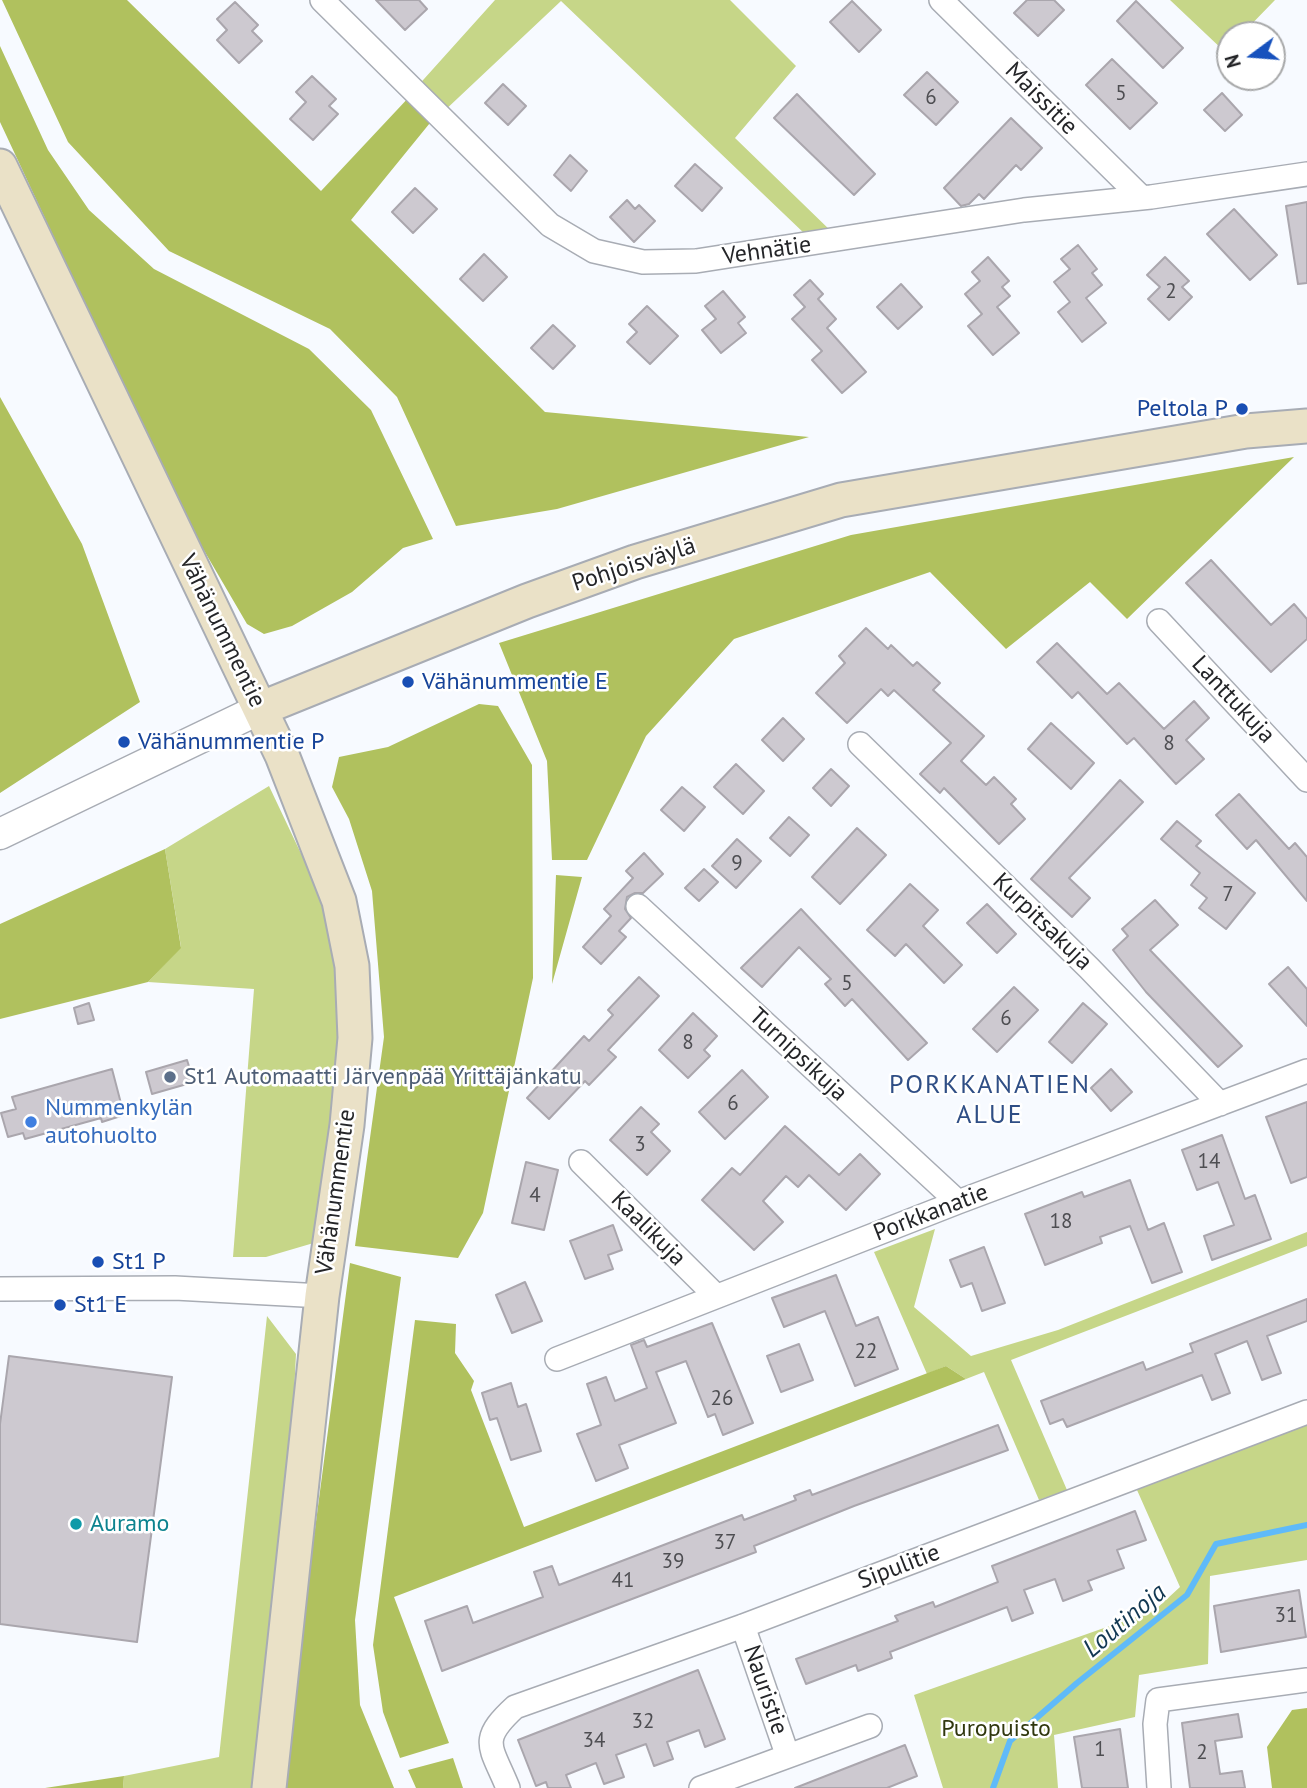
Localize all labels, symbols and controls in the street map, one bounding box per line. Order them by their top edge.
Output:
north arrow [1216,21,1286,91]
text: N [1219,52,1246,71]
street label: Maissitie [999,57,1083,141]
house number: 5 [1115,81,1127,107]
house number: 6 [925,85,937,111]
street label: Vehnätie [721,231,813,271]
house number: 2 [1165,279,1177,305]
place label: Peltola P [1137,395,1228,423]
marker: Peltola P [1234,401,1250,417]
street label: Pohjoisväylä [569,532,699,598]
street label: Vähänummentie [173,550,271,712]
street label: Lanttukuja [1185,650,1281,750]
place label: Vähänummentie E [422,668,608,696]
marker: Vähänummentie E [400,674,416,690]
place label: Vähänummentie P [138,728,324,756]
house number: 8 [1163,731,1175,757]
marker: Vähänummentie P [116,734,132,750]
house number: 9 [731,851,743,877]
street label: Kurpitsakuja [986,867,1098,977]
house number: 7 [1222,882,1234,908]
house number: 5 [841,971,853,997]
street label: Turnipsikuja [743,1002,853,1108]
house number: 6 [1000,1006,1012,1032]
house number: 8 [682,1030,694,1056]
place label: St1 Automaatti Järvenpää Yrittäjänkatu [184,1063,582,1091]
marker: St1 Automaatti Järvenpää Yrittäjänkatu [162,1069,178,1085]
district label: PORKKANATIEN ALUE [891,1070,1089,1132]
house number: 6 [727,1091,739,1117]
place label: Nummenkylän autohuolto [45,1094,193,1150]
street label: Vähänummentie [310,1108,362,1276]
marker: Nummenkylän autohuolto [23,1114,39,1130]
house number: 3 [634,1132,646,1158]
house number: 14 [1198,1149,1220,1175]
street label: Porkkanatie [870,1178,992,1248]
house number: 4 [529,1183,541,1209]
street label: Kaalikuja [605,1186,691,1272]
house number: 18 [1050,1209,1072,1235]
place label: St1 P [112,1248,166,1276]
marker: St1 P [90,1254,106,1270]
place label: St1 E [74,1291,127,1319]
marker: St1 E [52,1297,68,1313]
house number: 22 [855,1339,877,1365]
house number: 26 [711,1386,733,1412]
place label: Auramo [90,1510,169,1538]
marker: Auramo [68,1516,84,1532]
house number: 37 [714,1530,736,1556]
street label: Sipulitie [854,1538,944,1596]
house number: 39 [662,1549,684,1575]
house number: 41 [612,1568,634,1594]
water label: Loutinoja [1077,1577,1173,1665]
house number: 31 [1275,1603,1297,1629]
street label: Nauristie [736,1642,794,1738]
house number: 32 [632,1709,654,1735]
park label: Puropuisto [941,1715,1051,1743]
house number: 34 [583,1728,605,1754]
house number: 1 [1094,1737,1106,1763]
house number: 2 [1196,1740,1208,1766]

